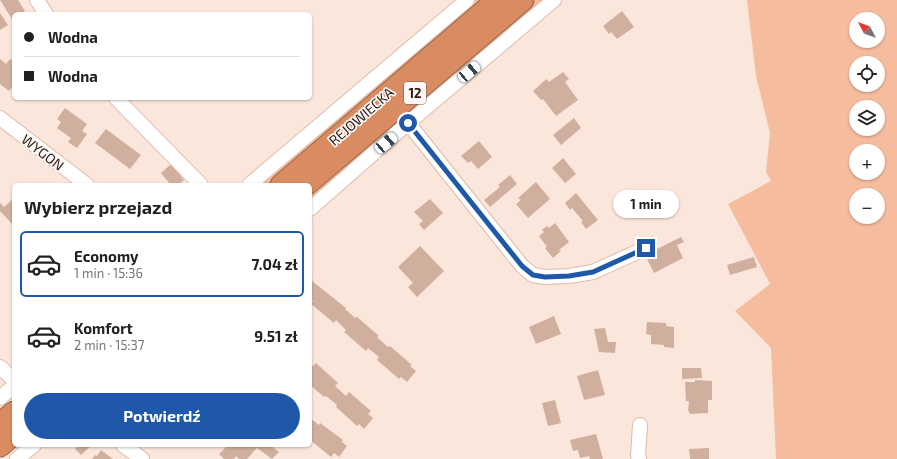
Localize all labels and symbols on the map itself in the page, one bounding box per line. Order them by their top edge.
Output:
north arrow [849,12,885,48]
car [456,60,482,84]
road number: 12 [404,82,426,104]
street label: REJOWIECKA [325,83,397,149]
route start [399,114,417,132]
street label: WYGON [18,130,68,174]
car [373,131,399,155]
callout: 1 min [613,190,679,218]
route end [637,239,655,257]

